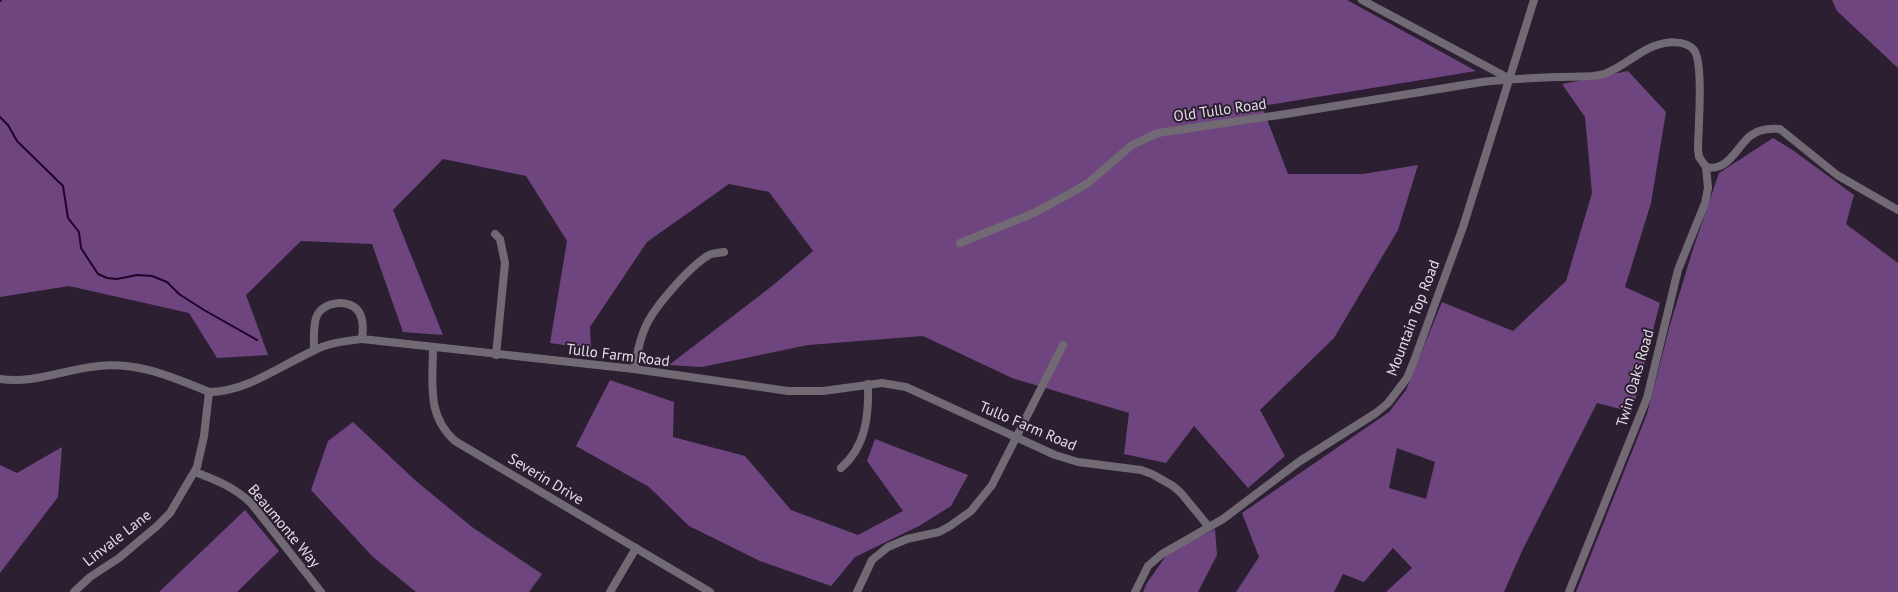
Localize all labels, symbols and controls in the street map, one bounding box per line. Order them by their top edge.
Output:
street label: Old Tullo Road [1172,94,1268,125]
street label: Mountain Top Road [1382,257,1443,379]
street label: Twin Oaks Road [1612,327,1658,429]
street label: Tullo Farm Road [565,339,671,370]
street label: Tullo Farm Road [977,396,1080,455]
street label: Severin Drive [505,449,588,509]
street label: Beaumonte Way [244,480,325,571]
street label: Linvale Lane [79,505,155,570]

